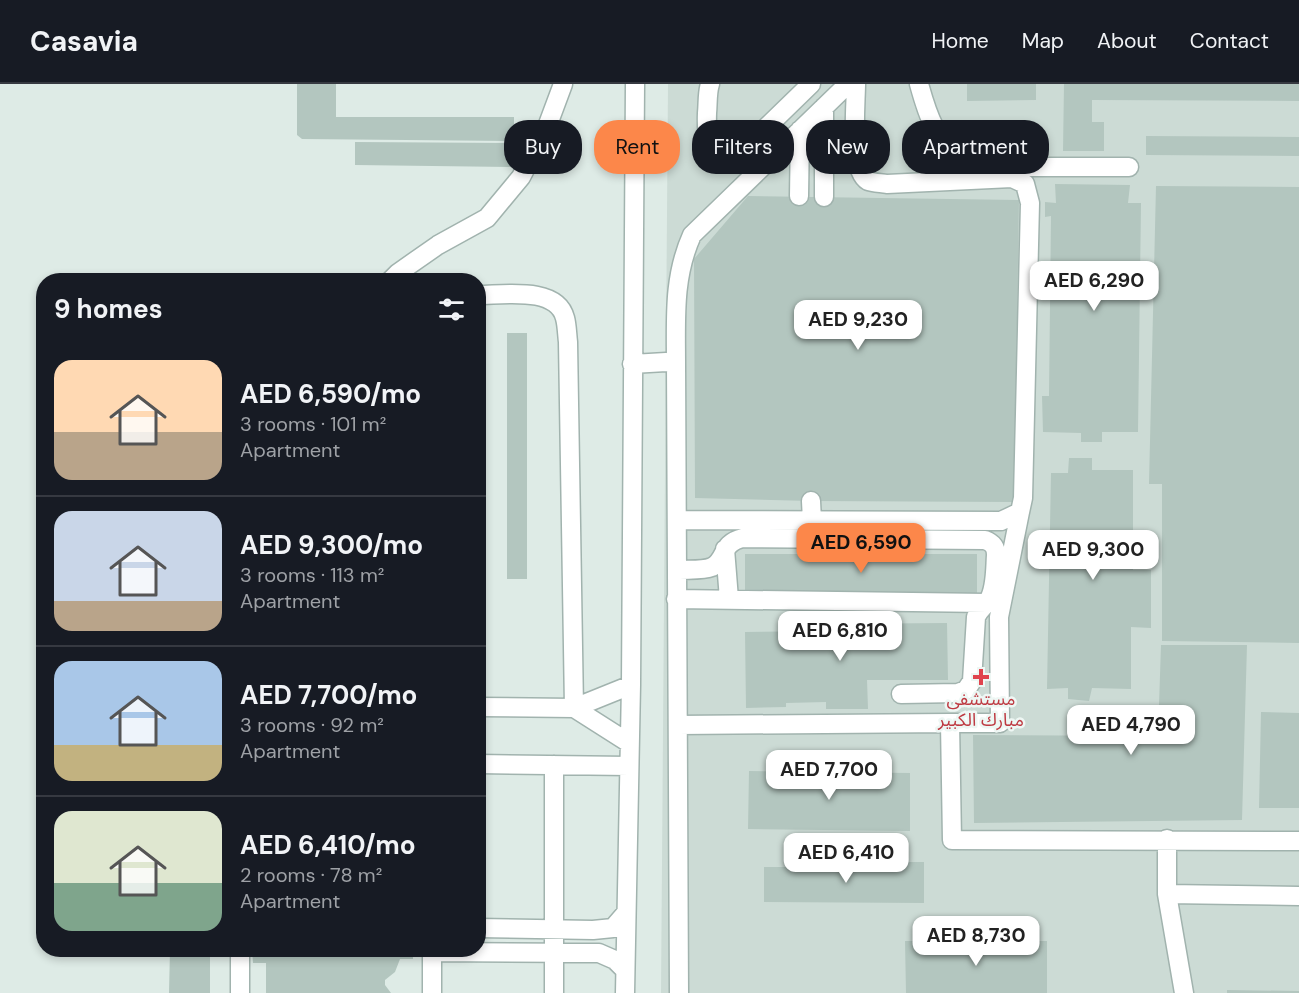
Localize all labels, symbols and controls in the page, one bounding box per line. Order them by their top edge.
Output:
text: Casavia [30,23,138,60]
text: Home [931,27,989,55]
text: Map [1022,27,1064,55]
text: About [1097,27,1157,55]
text: Contact [1190,27,1269,55]
chip: Buy [504,120,582,174]
chip: Rent [594,120,680,174]
chip: Filters [692,120,794,174]
chip: New [806,120,890,174]
chip: Apartment [902,120,1049,174]
pin: AED 6,290 [1025,261,1163,312]
text: AED 6,290 [1044,267,1144,293]
text: 9 homes [54,292,163,326]
icon: filters [435,293,468,326]
pin: AED 9,230 [789,300,927,351]
text: AED 9,230 [808,306,908,332]
text: AED 6,590/mo [240,377,421,411]
icon: home [102,384,174,456]
text: 3 rooms · 101 m² [240,411,386,437]
text: Apartment [240,437,340,463]
pin: AED 6,590 [792,523,930,574]
text: AED 9,300/mo [240,528,423,562]
text: AED 6,590 [810,529,912,555]
pin: AED 9,300 [1024,530,1162,581]
icon: home [102,535,174,607]
text: AED 9,300 [1042,536,1144,562]
text: 3 rooms · 113 m² [240,562,384,588]
text: Apartment [240,588,340,614]
pin: AED 6,810 [771,611,909,662]
text: AED 6,810 [792,617,888,643]
marker: مستشفى مبارك الكبير [972,668,990,686]
text: AED 7,700/mo [240,678,417,712]
icon: home [102,685,174,757]
place label: مستشفى مبارك الكبير [937,687,1024,732]
pin: AED 4,790 [1062,705,1200,756]
text: AED 4,790 [1081,711,1181,737]
text: 3 rooms · 92 m² [240,712,384,738]
text: Apartment [240,738,340,764]
pin: AED 7,700 [760,750,898,801]
text: AED 7,700 [780,756,878,782]
text: AED 6,410/mo [240,828,416,862]
pin: AED 6,410 [777,833,915,884]
icon: home [102,835,174,907]
text: AED 6,410 [798,839,894,865]
text: 2 rooms · 78 m² [240,862,382,888]
text: Apartment [240,888,340,914]
pin: AED 8,730 [907,916,1045,967]
text: AED 8,730 [927,922,1025,948]

